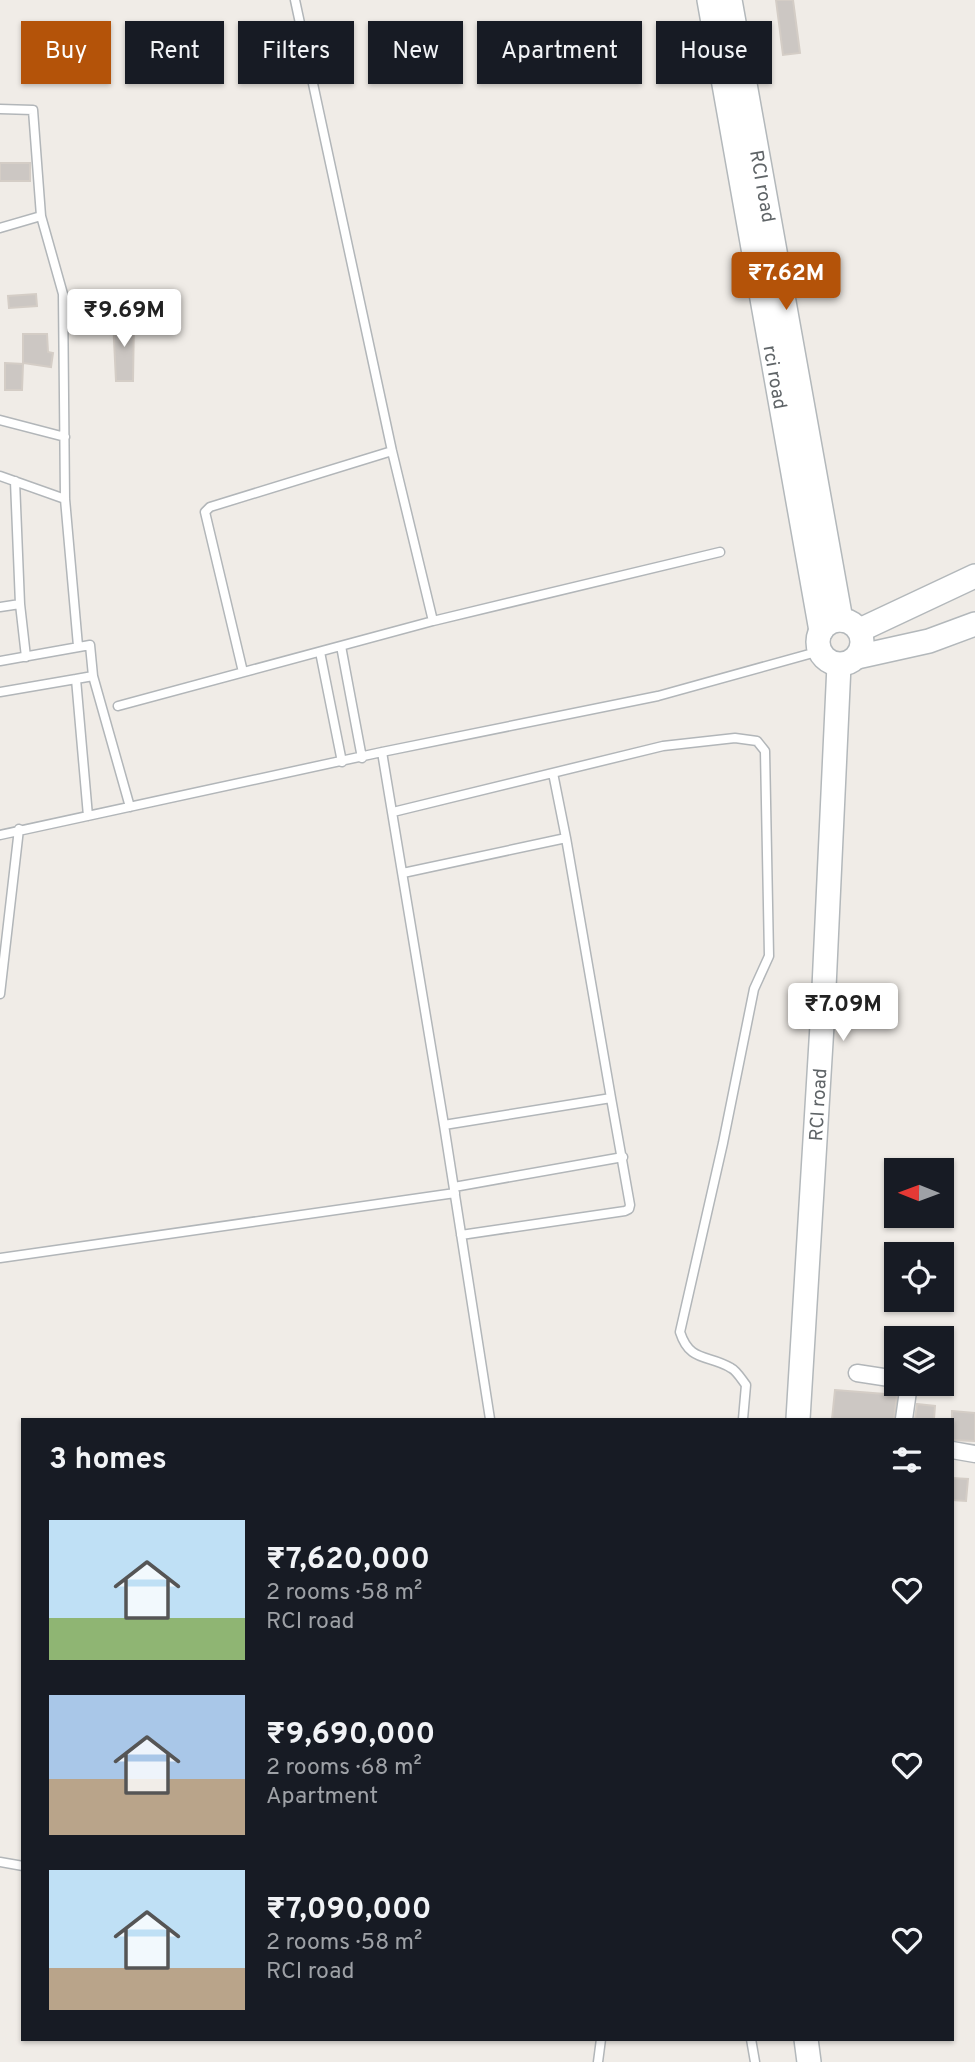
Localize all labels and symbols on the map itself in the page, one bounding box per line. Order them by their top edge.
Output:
street label: RCI road [743,148,780,225]
pin: ₹7.62M [729,252,843,312]
pin: ₹9.69M [67,290,181,349]
street label: rci road [757,344,791,411]
pin: ₹7.09M [786,984,900,1043]
street label: RCI road [805,1067,833,1142]
north arrow [884,1158,954,1228]

